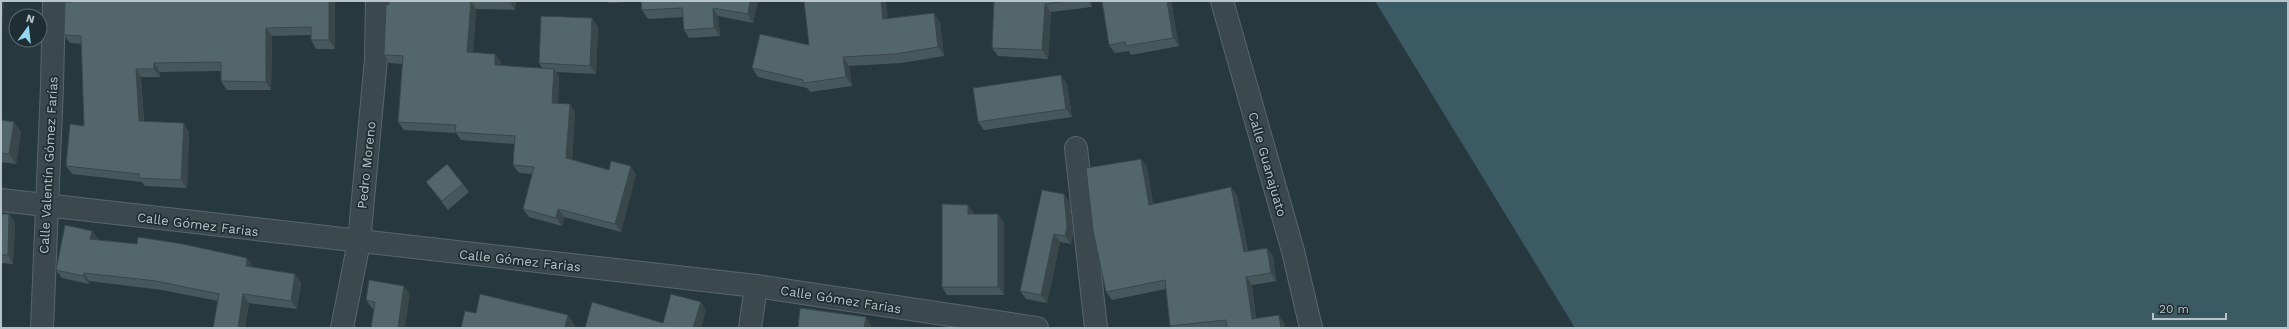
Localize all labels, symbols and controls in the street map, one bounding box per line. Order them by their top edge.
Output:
north arrow [8,8,48,48]
text: N [25,11,36,26]
street label: Calle Valentín Gómez Farías [36,76,61,254]
street label: Calle Guanajuato [1245,110,1290,218]
street label: Pedro Moreno [354,120,379,210]
street label: Calle Gómez Farias [136,210,260,239]
street label: Calle Gómez Farias [458,247,582,274]
street label: Calle Gómez Farias [779,283,903,316]
scale bar [2153,295,2226,321]
text: 20 m [2159,302,2189,316]

